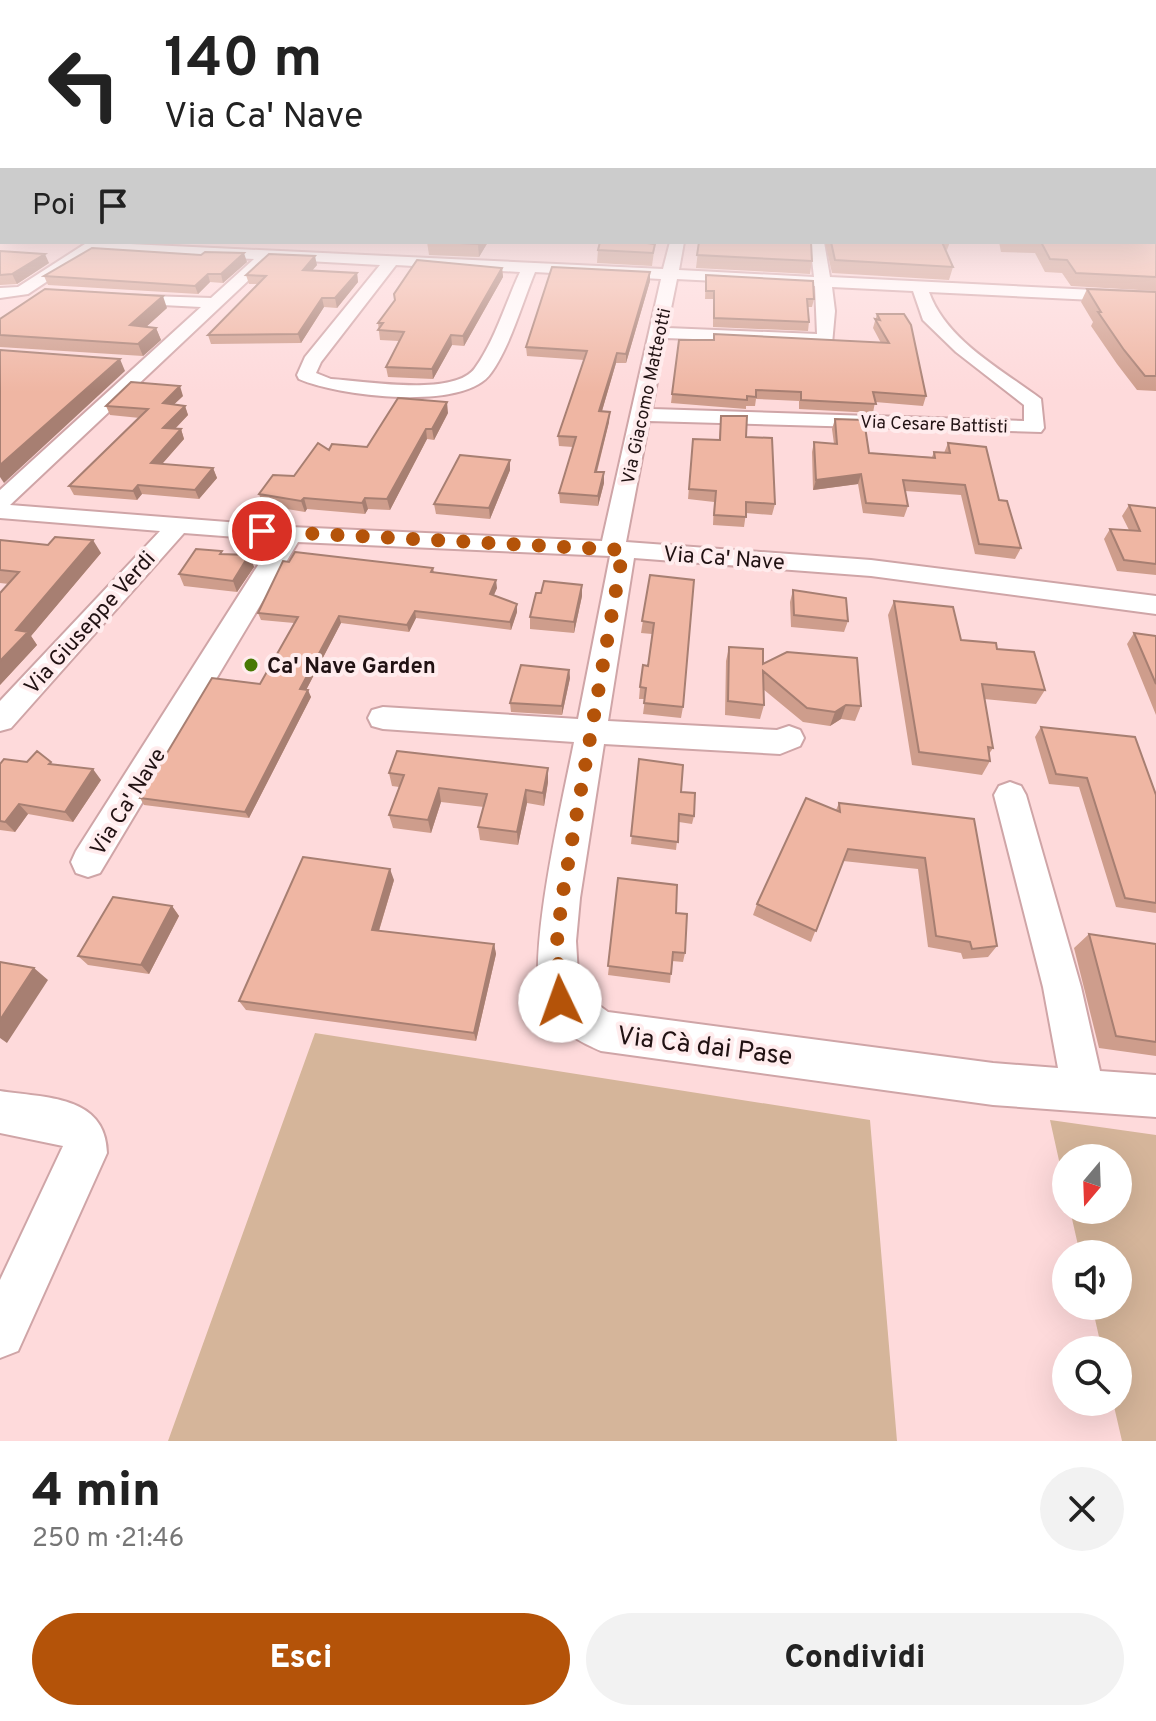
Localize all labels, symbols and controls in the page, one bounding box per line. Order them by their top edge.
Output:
text: 140 m [164,26,322,96]
icon: left [32,32,136,136]
text: Via Ca' Nave [164,95,363,141]
icon: arrive [91,184,135,228]
text: Poi [32,188,75,225]
street label: Via Giacomo Matteotti [618,306,677,486]
street label: Via Cesare Battisti [860,411,1008,440]
pin [228,497,296,565]
icon: arrive [240,509,284,553]
street label: Via Ca' Nave [662,542,786,577]
street label: Via Giuseppe Verdi [19,546,162,701]
place label: Ca' Nave Garden [267,654,436,681]
marker: Ca' Nave Garden [242,656,260,674]
street label: Via Ca' Nave [85,744,173,861]
position arrow [518,959,602,1043]
street label: Via Cà dai Pase [615,1020,794,1075]
north arrow [1052,1144,1132,1224]
map controls [1052,1144,1132,1416]
button: sound [1052,1240,1132,1320]
button: search [1052,1336,1132,1416]
text: 4 min [32,1463,161,1523]
button: close [1040,1467,1124,1551]
text: 250 m · 21:46 [32,1523,184,1556]
button: Esci [32,1613,570,1705]
button: Condividi [586,1613,1124,1705]

